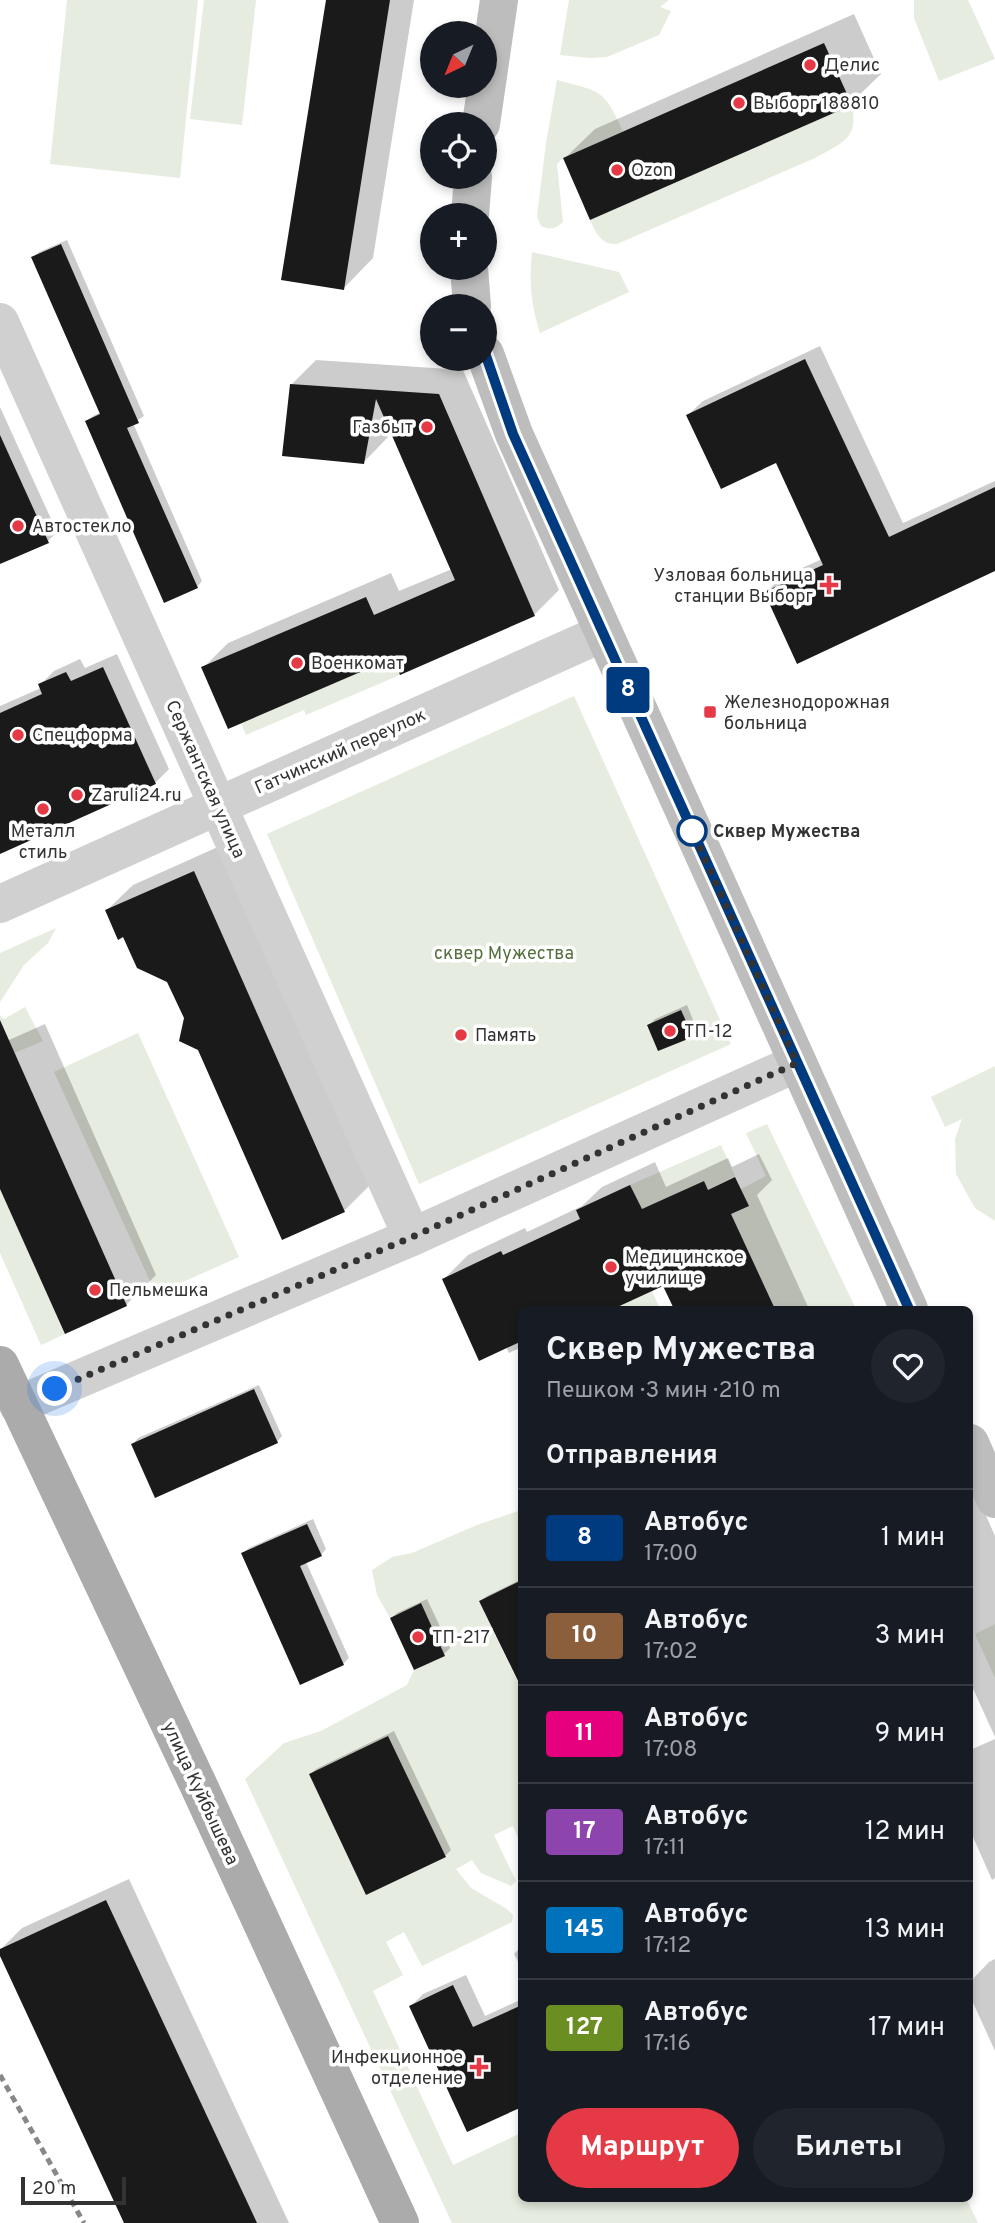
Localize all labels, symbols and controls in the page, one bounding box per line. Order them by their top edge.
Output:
north arrow [420,21,497,98]
map controls [420,21,497,371]
place label: Делис [824,55,880,78]
marker: Делис [802,57,818,73]
place label: Выборг 188810 [753,93,879,116]
marker: Выборг 188810 [731,95,747,111]
button: locate [420,112,497,189]
place label: Ozon [631,160,673,183]
marker: Ozon [609,162,625,178]
button: + [420,203,497,280]
button: − [420,294,497,371]
place label: Газбыт [352,417,413,440]
marker: Газбыт [419,419,435,435]
place label: Автостекло [32,516,132,539]
marker: Автостекло [10,518,26,534]
place label: Узловая больница станции Выборг [653,565,813,609]
marker: Узловая больница станции Выборг [819,575,839,595]
place label: Военкомат [311,653,404,676]
marker: Военкомат [289,655,305,671]
line badge: 8 [605,667,651,713]
text: 8 [620,675,636,705]
place label: Железнодорожная больница [724,692,890,736]
street label: Сержантская улица [159,697,250,862]
street label: Гатчинский переулок [251,704,430,800]
marker: Железнодорожная больница [702,704,718,720]
place label: Спецформа [32,725,132,748]
marker: Спецформа [10,727,26,743]
place label: Zaruli24.ru [91,785,182,808]
marker: Zaruli24.ru [69,787,85,803]
marker: Металл стиль [35,801,51,817]
marker: Сквер Мужества [677,816,707,846]
place label: Металл стиль [11,821,75,865]
place label: Сквер Мужества [713,821,860,844]
park label: сквер Мужества [434,943,574,966]
place label: ТП-12 [684,1021,733,1044]
marker: ТП-12 [662,1023,678,1039]
place label: Память [475,1025,536,1048]
marker: Память [453,1027,469,1043]
place label: Медицинское училище [625,1247,744,1291]
marker: Медицинское училище [603,1259,619,1275]
place label: Пельмешка [109,1280,208,1303]
marker: Пельмешка [87,1282,103,1298]
button: heart [871,1329,945,1403]
text: Сквер Мужества [546,1330,816,1372]
your location [37,1371,72,1406]
text: Пешком · 3 мин · 210 m [546,1377,781,1406]
text: Отправления [546,1440,718,1473]
text: Автобус [644,1507,749,1540]
text: 1 мин [881,1522,945,1555]
text: 8 [577,1523,592,1553]
text: 17:00 [644,1540,698,1569]
text: Автобус [644,1605,749,1638]
text: 3 мин [875,1620,945,1653]
text: 10 [572,1621,597,1651]
place label: ТП-217 [432,1627,490,1650]
marker: ТП-217 [410,1629,426,1645]
text: 17:02 [644,1638,698,1667]
text: Автобус [644,1703,749,1736]
street label: улица Куйбышева [156,1718,243,1869]
text: 9 мин [875,1718,945,1751]
text: 11 [575,1719,594,1749]
text: 17:08 [644,1736,698,1765]
text: Автобус [644,1801,749,1834]
text: 12 мин [865,1816,945,1849]
text: 17 [573,1817,596,1847]
text: 17:11 [644,1834,686,1863]
text: Автобус [644,1899,749,1932]
text: 13 мин [865,1914,945,1947]
text: 145 [565,1915,604,1945]
text: 17:12 [644,1932,691,1961]
text: Автобус [644,1997,749,2030]
text: 17 мин [868,2012,945,2045]
text: 127 [566,2013,603,2043]
text: 17:16 [644,2030,691,2059]
place label: Инфекционное отделение [331,2047,463,2091]
marker: Инфекционное отделение [469,2057,489,2077]
button: Маршрут [546,2108,739,2188]
button: Билеты [753,2108,945,2188]
scale bar [21,2174,126,2206]
text: 20 m [32,2177,76,2201]

